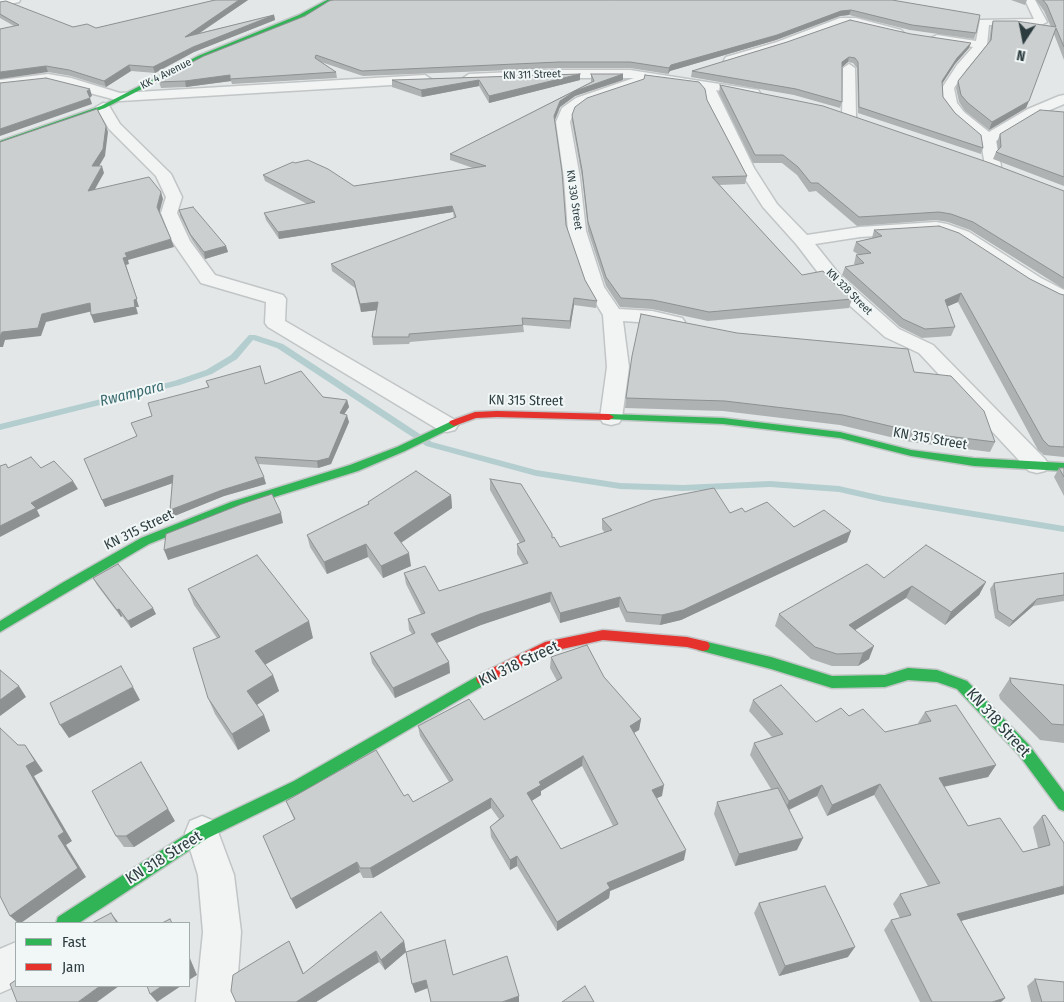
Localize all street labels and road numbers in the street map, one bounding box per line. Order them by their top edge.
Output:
street label: KK 4 Avenue [138,56,194,92]
street label: KN 311 Street [503,67,561,83]
street label: KN 330 Street [563,169,585,231]
street label: KN 328 Street [823,266,875,318]
street label: KN 315 Street [488,392,564,410]
street label: KN 315 Street [892,424,968,454]
street label: KN 315 Street [102,506,176,554]
street label: KN 318 Street [476,637,562,691]
street label: KN 318 Street [962,685,1034,761]
street label: KN 318 Street [122,827,206,889]

